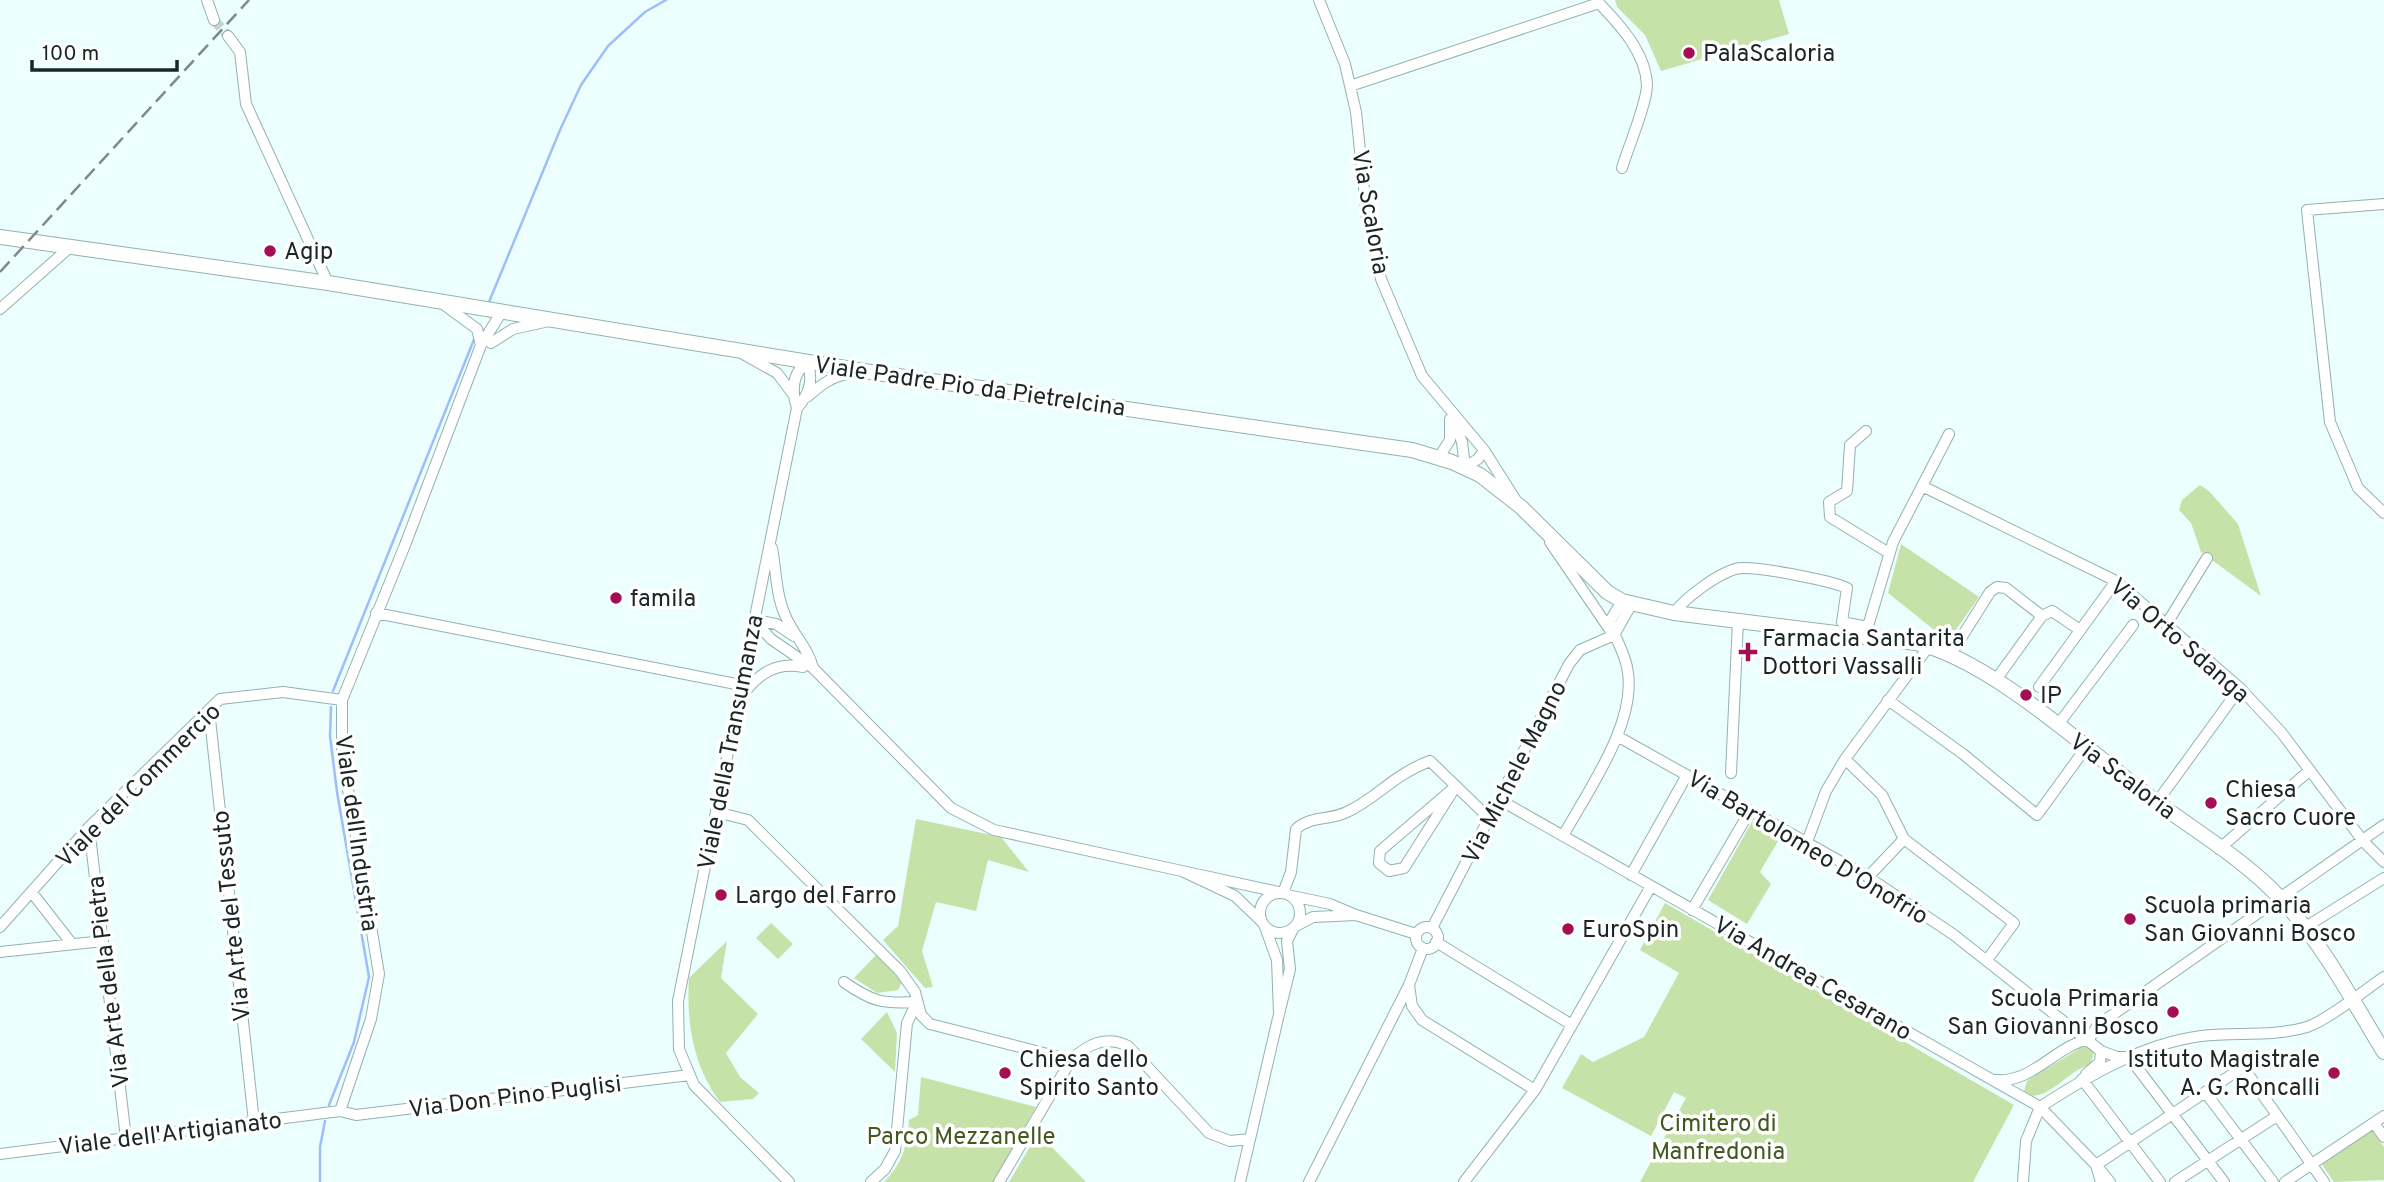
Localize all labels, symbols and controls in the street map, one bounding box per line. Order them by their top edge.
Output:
scale bar [32,28,177,72]
place label: PalaScaloria [1703,40,1835,70]
text: 100 m [42,41,99,68]
marker: PalaScaloria [1681,45,1697,61]
street label: Via Scaloria [1343,148,1395,277]
place label: Agip [284,238,333,268]
marker: Agip [262,243,278,259]
street label: Viale Padre Pio da Pietrelcina [812,351,1127,425]
street label: Via Orto Sdanga [2103,573,2255,710]
place label: famila [630,585,696,615]
marker: famila [608,590,624,606]
street label: Viale della Transumanza [693,612,771,872]
place label: Farmacia Santarita Dottori Vassalli [1762,625,1965,683]
marker: Farmacia Santarita Dottori Vassalli [1740,644,1756,660]
street label: Via Michele Magno [1457,676,1575,870]
place label: IP [2040,682,2062,712]
marker: IP [2018,687,2034,703]
street label: Viale del Commercio [51,698,228,875]
street label: Via Scaloria [2063,728,2181,827]
street label: Viale dell'Industria [326,733,384,933]
street label: Via Bartolomeo D'Onofrio [1681,765,1933,933]
place label: Chiesa Sacro Cuore [2225,776,2356,834]
marker: Chiesa Sacro Cuore [2203,795,2219,811]
street label: Via Arte del Tessuto [207,809,259,1023]
street label: Via Arte della Pietra [82,874,138,1089]
place label: Largo del Farro [735,882,897,912]
marker: Largo del Farro [713,887,729,903]
place label: Scuola primaria San Giovanni Bosco [2144,892,2356,950]
street label: Via Andrea Cesarano [1708,911,1916,1049]
marker: Scuola primaria San Giovanni Bosco [2122,911,2138,927]
place label: EuroSpin [1582,916,1679,946]
marker: EuroSpin [1560,921,1576,937]
place label: Scuola Primaria San Giovanni Bosco [1947,985,2159,1043]
marker: Scuola Primaria San Giovanni Bosco [2165,1004,2181,1020]
place label: Chiesa dello Spirito Santo [1019,1046,1159,1104]
place label: Istituto Magistrale A. G. Roncalli [2127,1046,2320,1104]
marker: Chiesa dello Spirito Santo [997,1065,1013,1081]
marker: Istituto Magistrale A. G. Roncalli [2326,1065,2342,1081]
street label: Via Don Pino Puglisi [407,1070,623,1126]
street label: Viale dell'Artigianato [57,1106,284,1164]
park label: Cimitero di Manfredonia [1651,1110,1785,1168]
park label: Parco Mezzanelle [866,1123,1056,1153]

